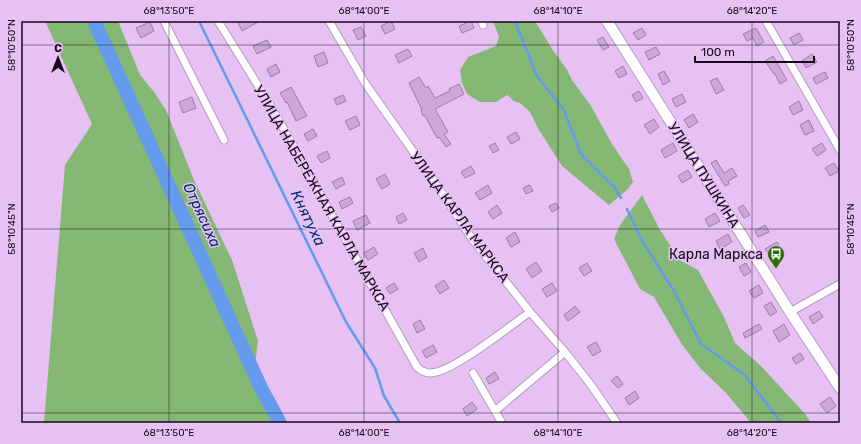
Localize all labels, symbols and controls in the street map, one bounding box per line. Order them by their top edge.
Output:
text: 68°13'50"E [144,5,194,17]
text: 68°14'00"E [338,5,390,17]
text: 68°14'10"E [533,5,583,17]
text: 68°14'20"E [727,5,777,17]
text: 58°10'50"N [6,19,18,71]
text: 58°10'50"N [845,19,857,71]
north arrow [38,38,78,78]
scale bar [695,38,814,64]
text: С [54,42,62,55]
text: 100 m [701,45,735,59]
street label: УЛИЦА НАБЕРЕЖНАЯ КАРЛА МАРКСА [250,82,394,315]
street label: УЛИЦА ПУШКИНА [664,119,743,232]
street label: УЛИЦА КАРЛА МАРКСА [406,148,513,287]
water label: Отрясиха [179,180,225,250]
water label: Княтуха [287,187,329,249]
text: 58°10'45"N [6,203,18,255]
text: 58°10'45"N [845,203,857,255]
bus stop icon: Карла Маркса [766,244,786,269]
place label: Карла Маркса [669,246,763,263]
text: 68°13'50"E [144,427,194,439]
text: 68°14'00"E [338,427,390,439]
text: 68°14'10"E [533,427,583,439]
text: 68°14'20"E [727,427,777,439]

